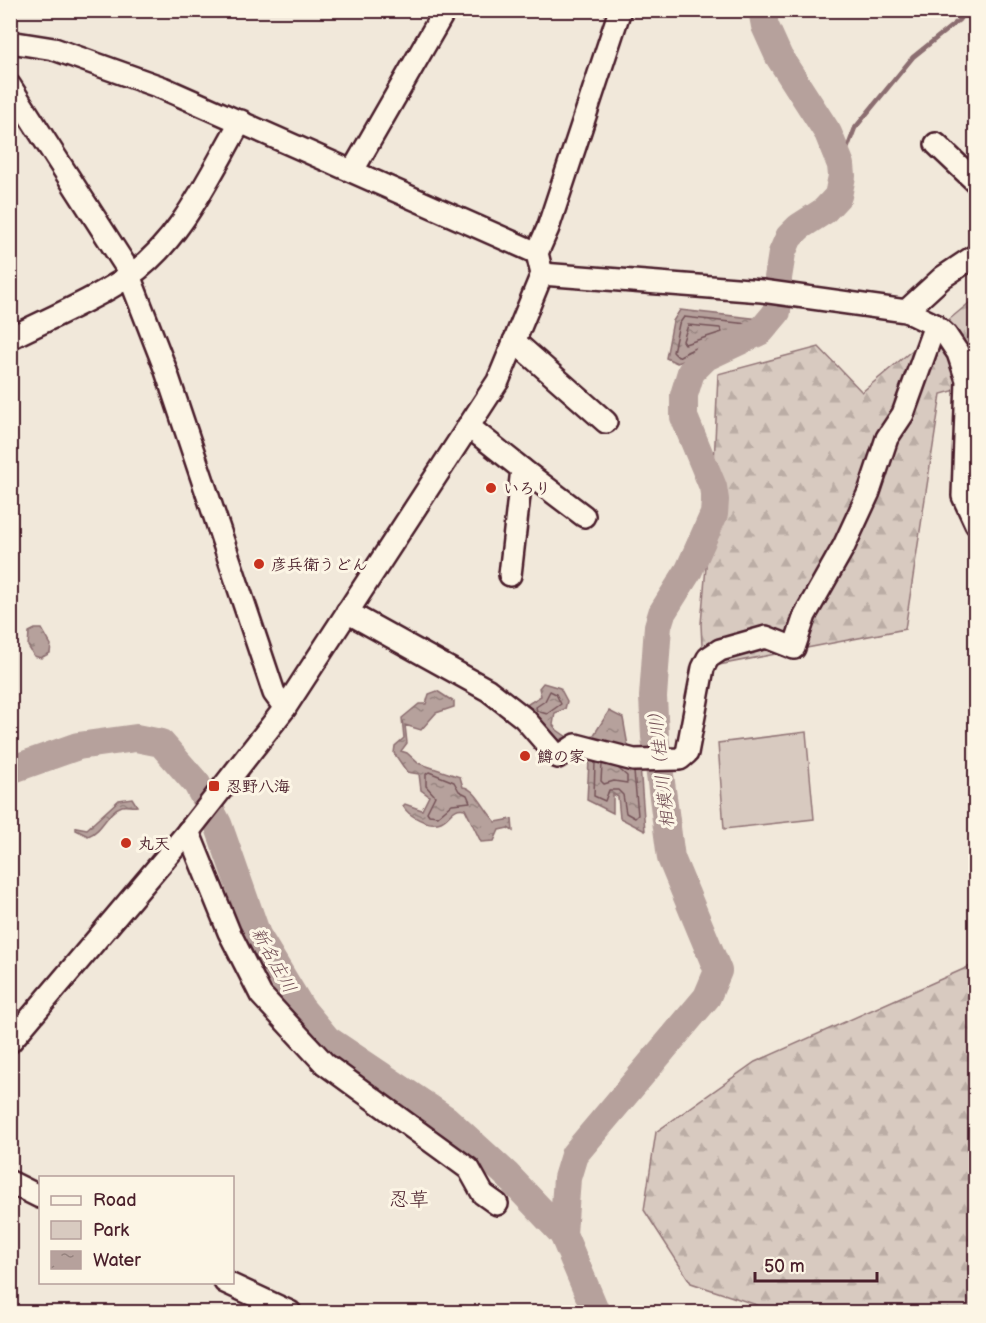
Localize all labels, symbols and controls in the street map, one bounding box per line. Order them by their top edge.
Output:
place label: いろり [503,480,551,499]
marker: いろり [484,481,498,495]
place label: 彦兵衛うどん [271,556,368,575]
marker: 彦兵衛うどん [252,557,266,571]
water label: 相模川（桂川） [644,702,679,830]
place label: 鱒の家 [537,748,585,767]
marker: 鱒の家 [518,749,532,763]
place label: 忍野八海 [226,778,290,797]
marker: 忍野八海 [207,779,221,793]
place label: 丸天 [138,835,170,854]
marker: 丸天 [119,836,133,850]
water label: 新名庄川 [247,924,300,997]
legend [39,1176,234,1284]
district label: 忍草 [389,1188,429,1212]
text: Road [93,1190,137,1211]
text: Park [93,1220,129,1241]
scale bar [755,1245,876,1283]
text: Water [93,1250,141,1271]
text: 50 m [764,1256,805,1277]

